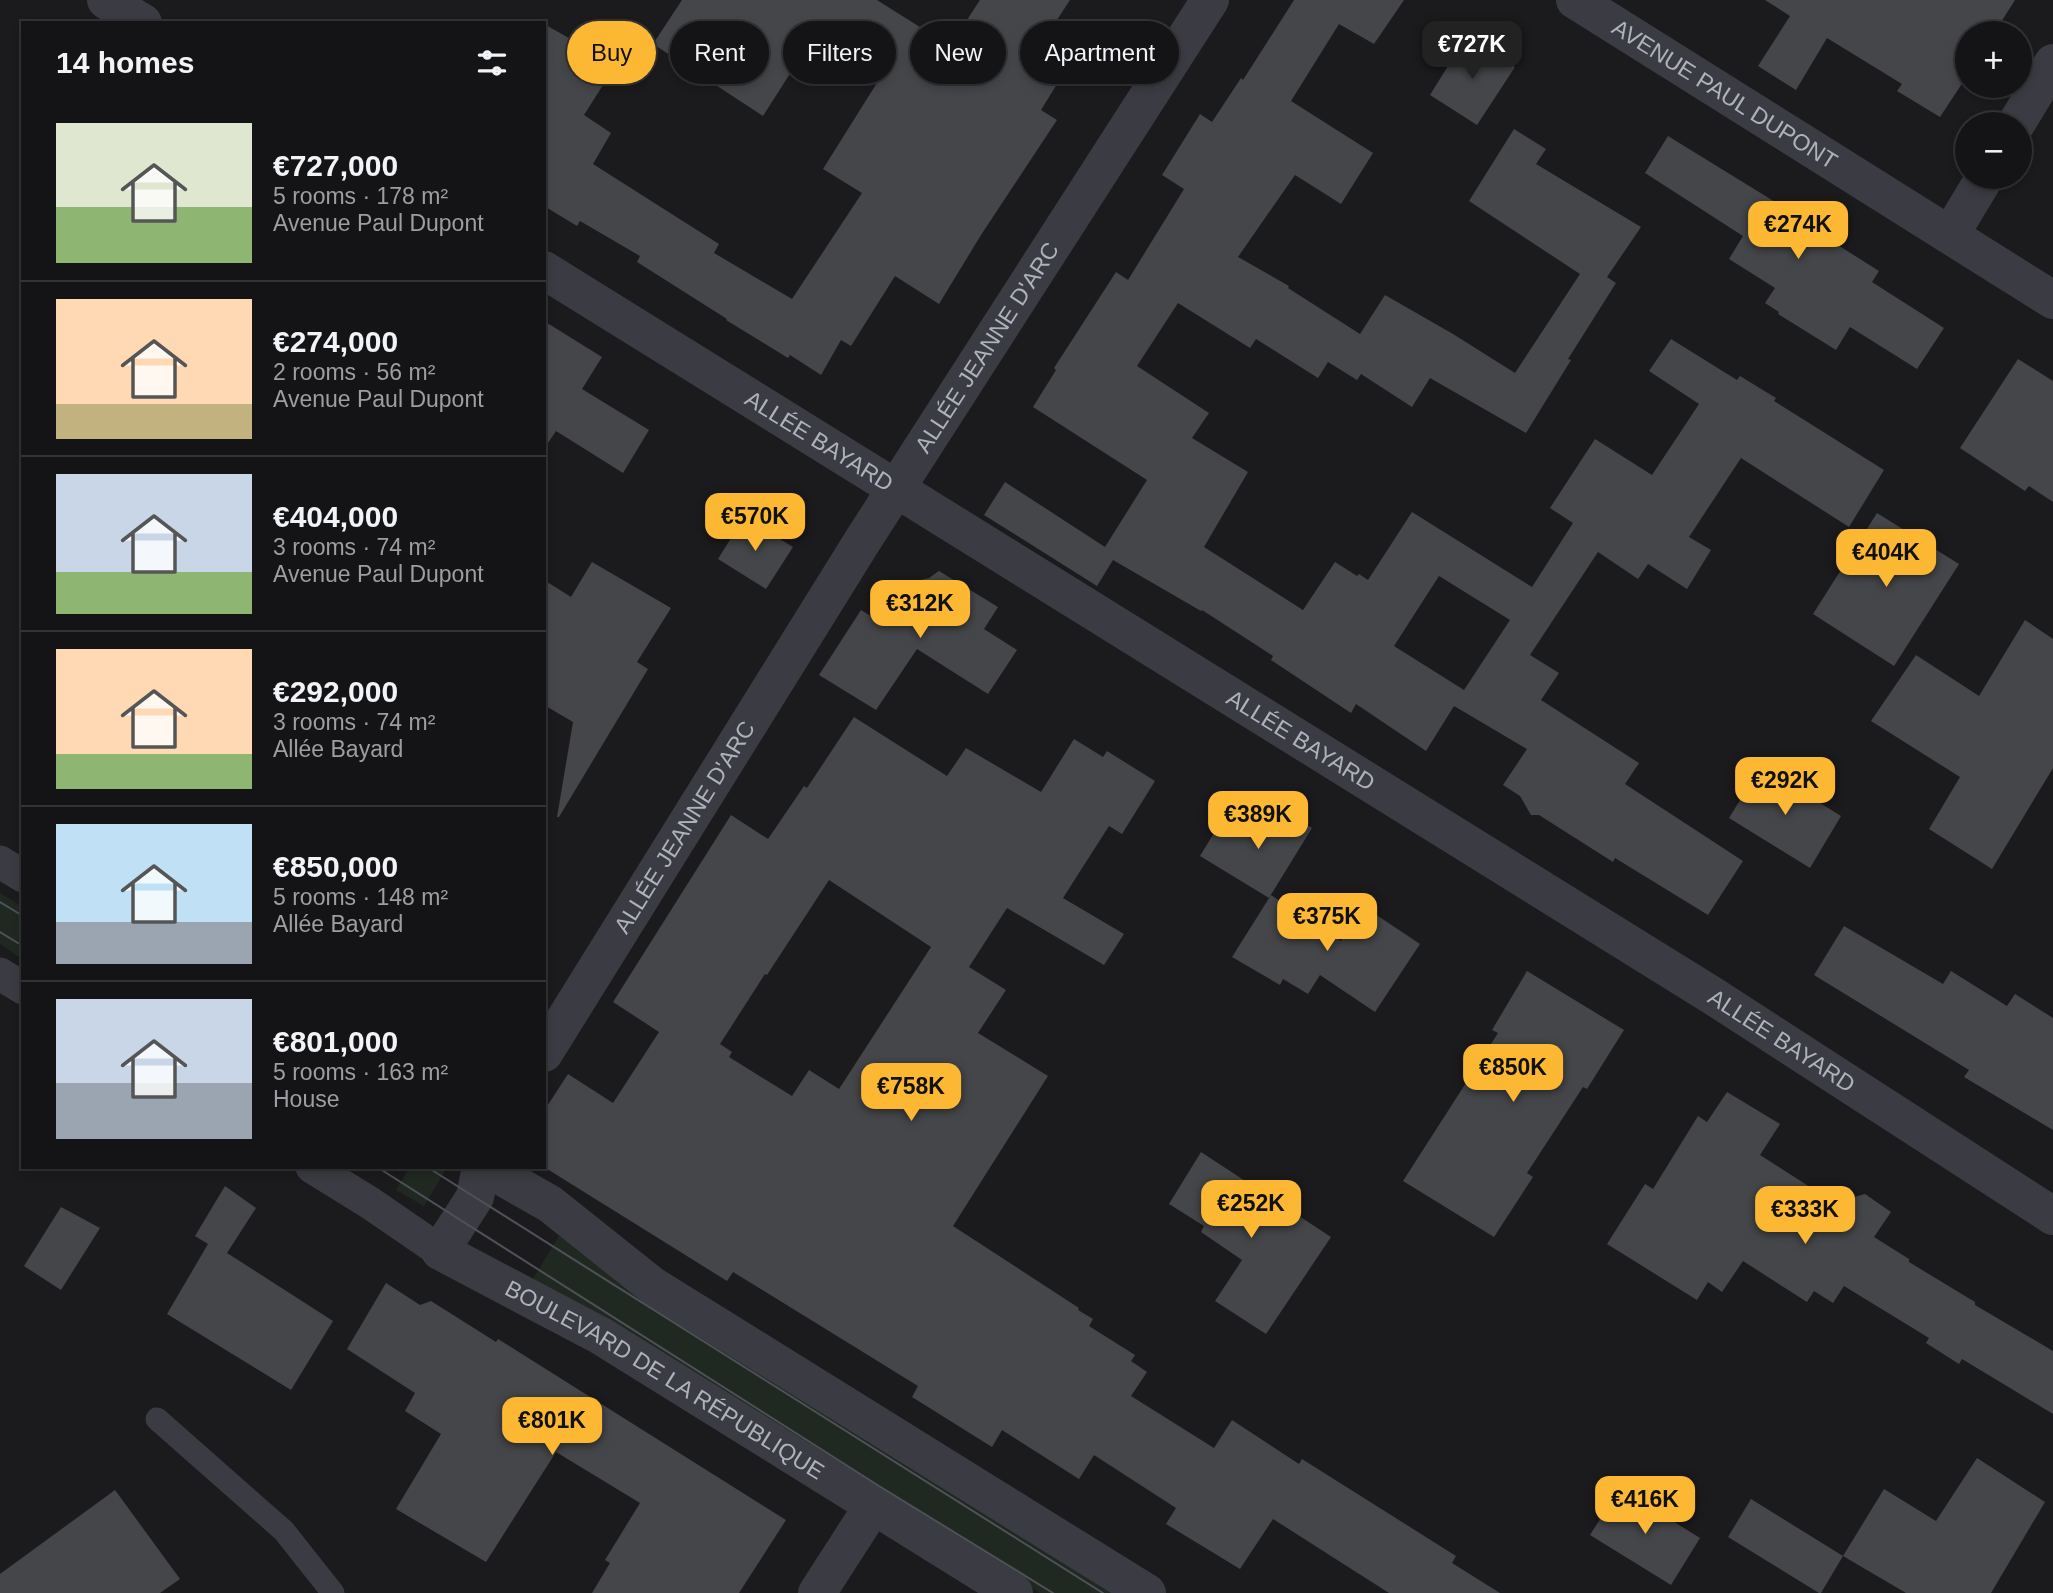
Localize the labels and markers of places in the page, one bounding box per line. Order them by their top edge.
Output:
pin: €727K [1423,22,1521,81]
pin: €274K [1749,202,1847,261]
pin: €570K [706,494,804,553]
pin: €404K [1837,530,1935,589]
pin: €312K [871,580,969,640]
pin: €292K [1736,758,1834,817]
pin: €389K [1209,792,1307,851]
pin: €375K [1278,894,1376,953]
pin: €850K [1464,1044,1562,1104]
pin: €758K [862,1064,960,1123]
pin: €252K [1202,1180,1300,1240]
pin: €333K [1756,1186,1854,1246]
pin: €801K [503,1398,601,1457]
pin: €416K [1596,1476,1694,1536]

